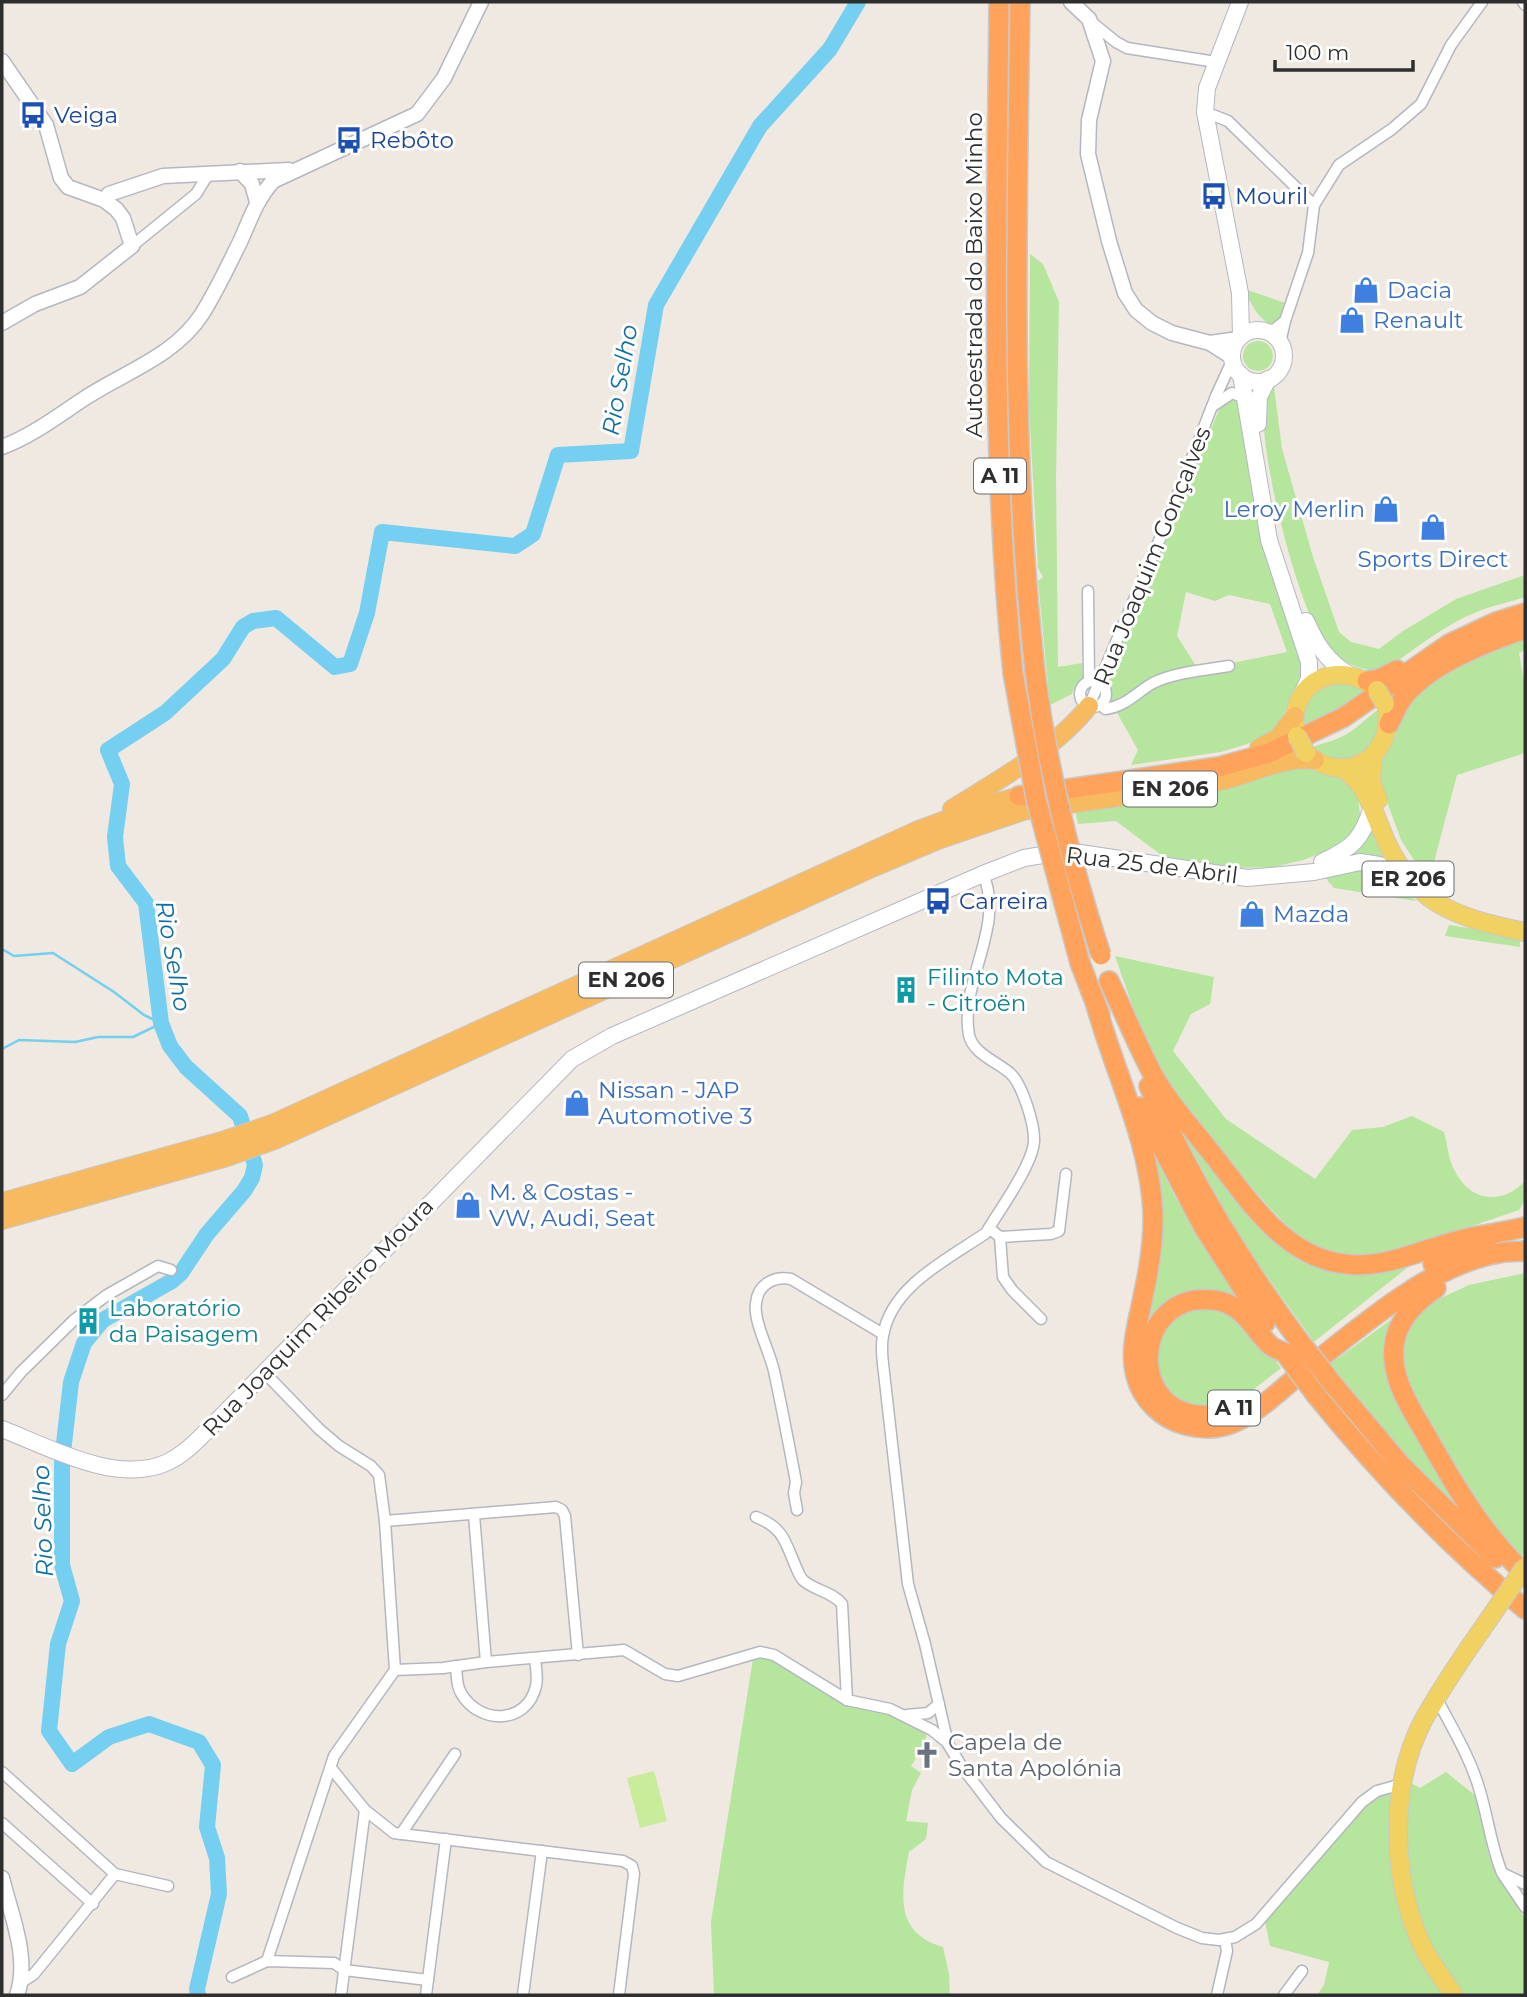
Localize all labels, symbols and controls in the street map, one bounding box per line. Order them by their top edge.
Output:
scale bar [1275,28,1413,72]
text: 100 m [1286,40,1349,65]
bus stop icon: Veiga [18,100,48,130]
place label: Veiga [54,101,118,129]
street label: Autoestrada do Baixo Minho [960,112,988,438]
bus stop icon: Rebôto [334,125,364,155]
place label: Rebôto [370,126,454,154]
bus stop icon: Mouril [1199,181,1229,211]
place label: Mouril [1235,182,1308,210]
shop icon: Dacia [1351,275,1381,305]
place label: Dacia [1387,276,1452,304]
shop icon: Renault [1337,305,1367,335]
place label: Renault [1373,306,1463,334]
water label: Rio Selho [595,322,644,438]
street label: Rua Joaquim Gonçalves [1087,423,1217,689]
road number: A 11 [974,458,1026,494]
shop icon: Leroy Merlin [1371,494,1401,524]
place label: Leroy Merlin [1223,495,1365,523]
shop icon: Sports Direct [1418,512,1448,542]
place label: Sports Direct [1358,545,1508,573]
road number: EN 206 [1123,772,1217,806]
street label: Rua 25 de Abril [1065,841,1239,889]
road number: ER 206 [1362,862,1454,896]
bus stop icon: Carreira [923,886,953,916]
place label: Carreira [959,887,1049,915]
water label: Rio Selho [149,898,198,1014]
shop icon: Mazda [1237,899,1267,929]
place label: Mazda [1273,900,1349,928]
road number: EN 206 [579,962,673,998]
place label: Filinto Mota - Citroën [927,963,1064,1017]
building icon: Filinto Mota - Citroën [891,975,921,1005]
place label: Nissan - JAP Automotive 3 [598,1076,752,1130]
shop icon: Nissan - JAP Automotive 3 [562,1088,592,1118]
place label: M. & Costas - VW, Audi, Seat [489,1178,656,1232]
shop icon: M. & Costas - VW, Audi, Seat [453,1190,483,1220]
street label: Rua Joaquim Ribeiro Moura [197,1192,439,1442]
place label: Laboratório da Paisagem [109,1294,259,1348]
building icon: Laboratório da Paisagem [73,1306,103,1336]
road number: A 11 [1208,1390,1260,1426]
water label: Rio Selho [26,1464,59,1578]
place label: Capela de Santa Apolónia [948,1728,1122,1782]
church icon: Capela de Santa Apolónia [912,1740,942,1770]

